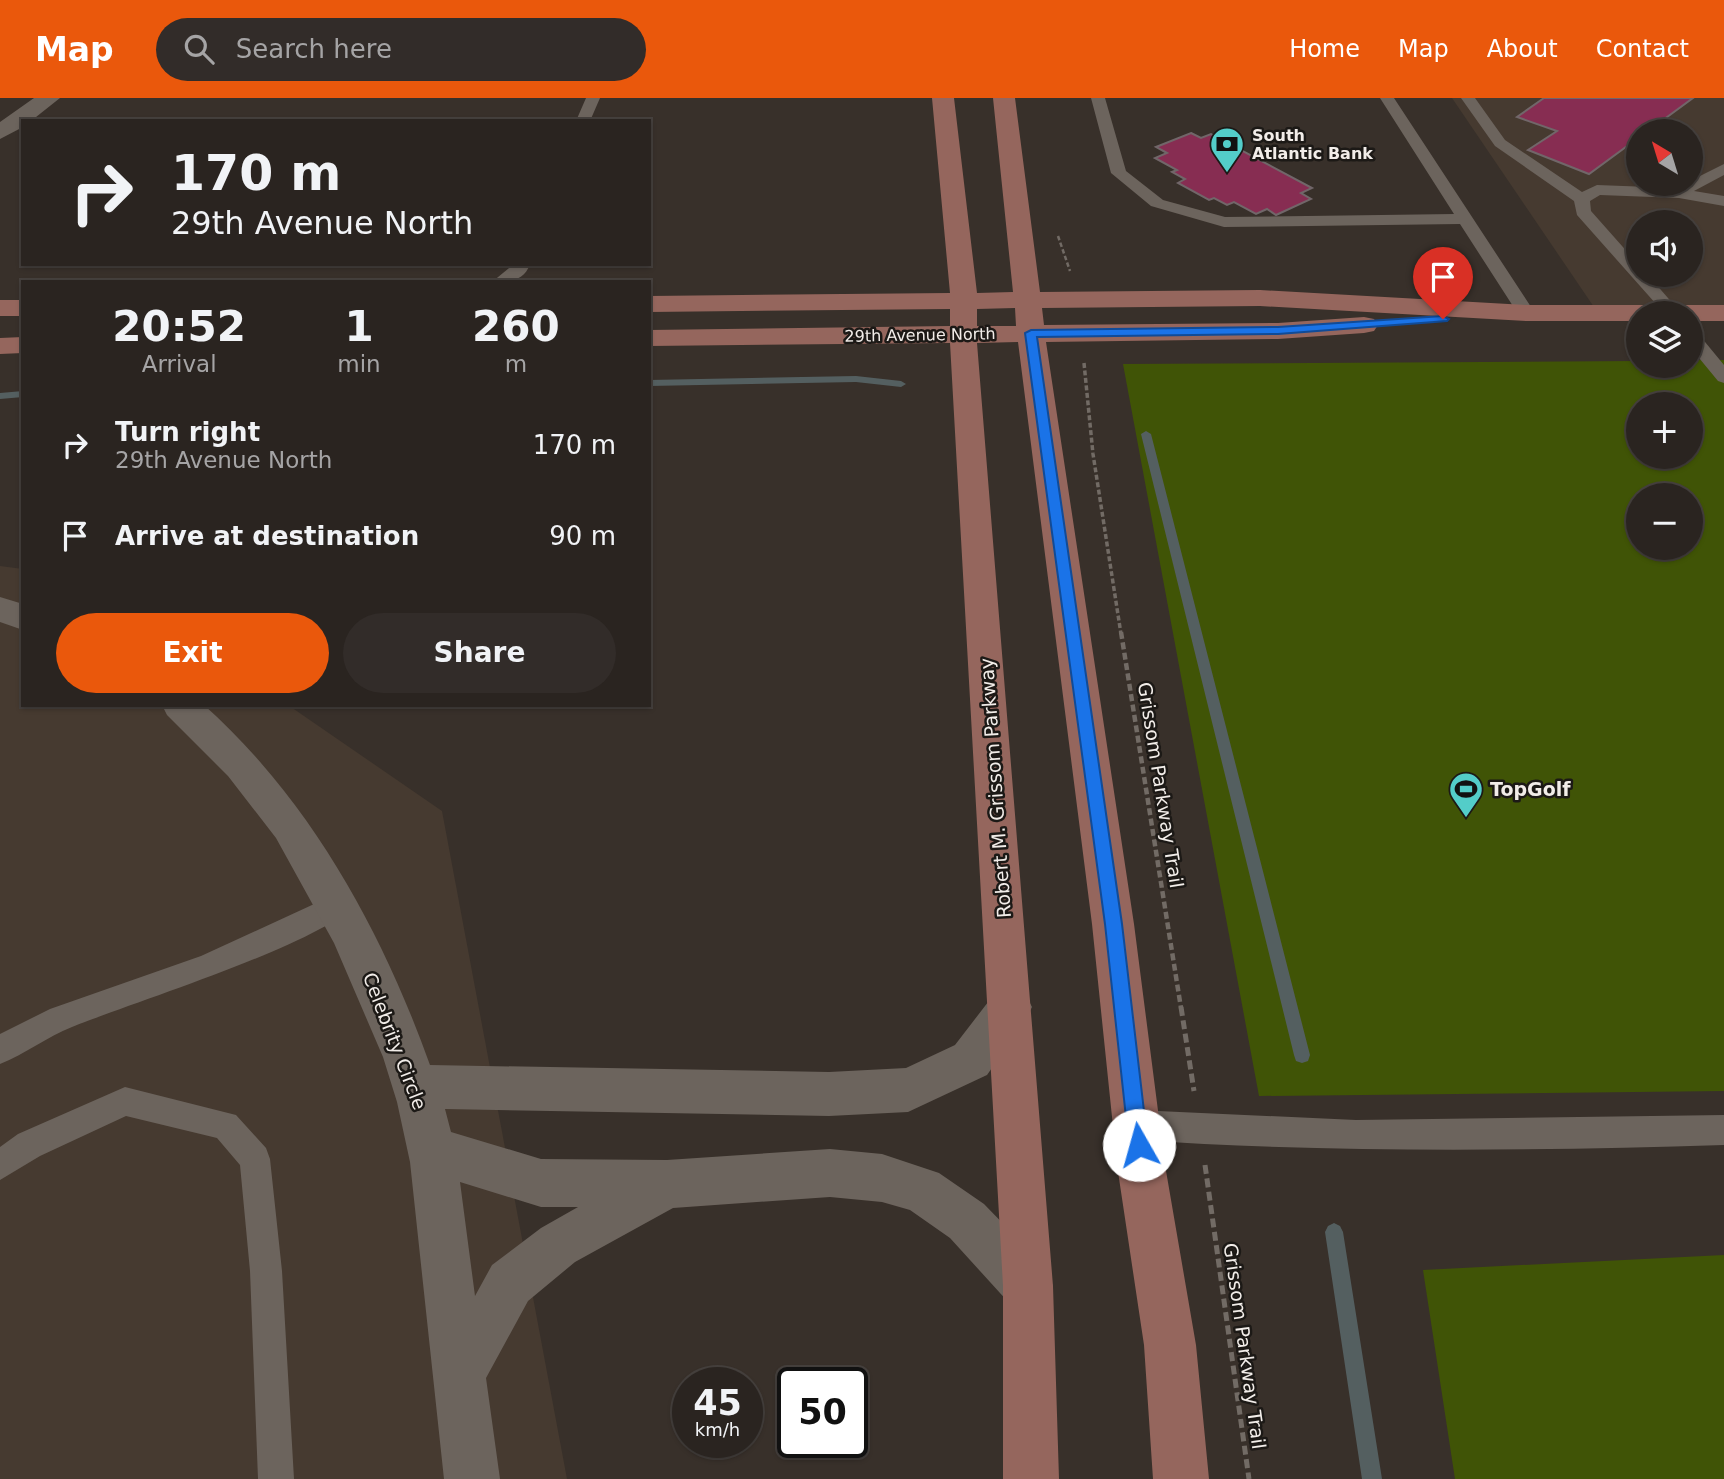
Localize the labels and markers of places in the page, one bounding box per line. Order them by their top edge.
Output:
bank icon: South Atlantic Bank [1208,125,1246,174]
place label: South Atlantic Bank [1252,126,1373,163]
pin [1413,247,1473,319]
sports icon: TopGolf [1447,770,1485,819]
place label: TopGolf [1490,778,1571,800]

